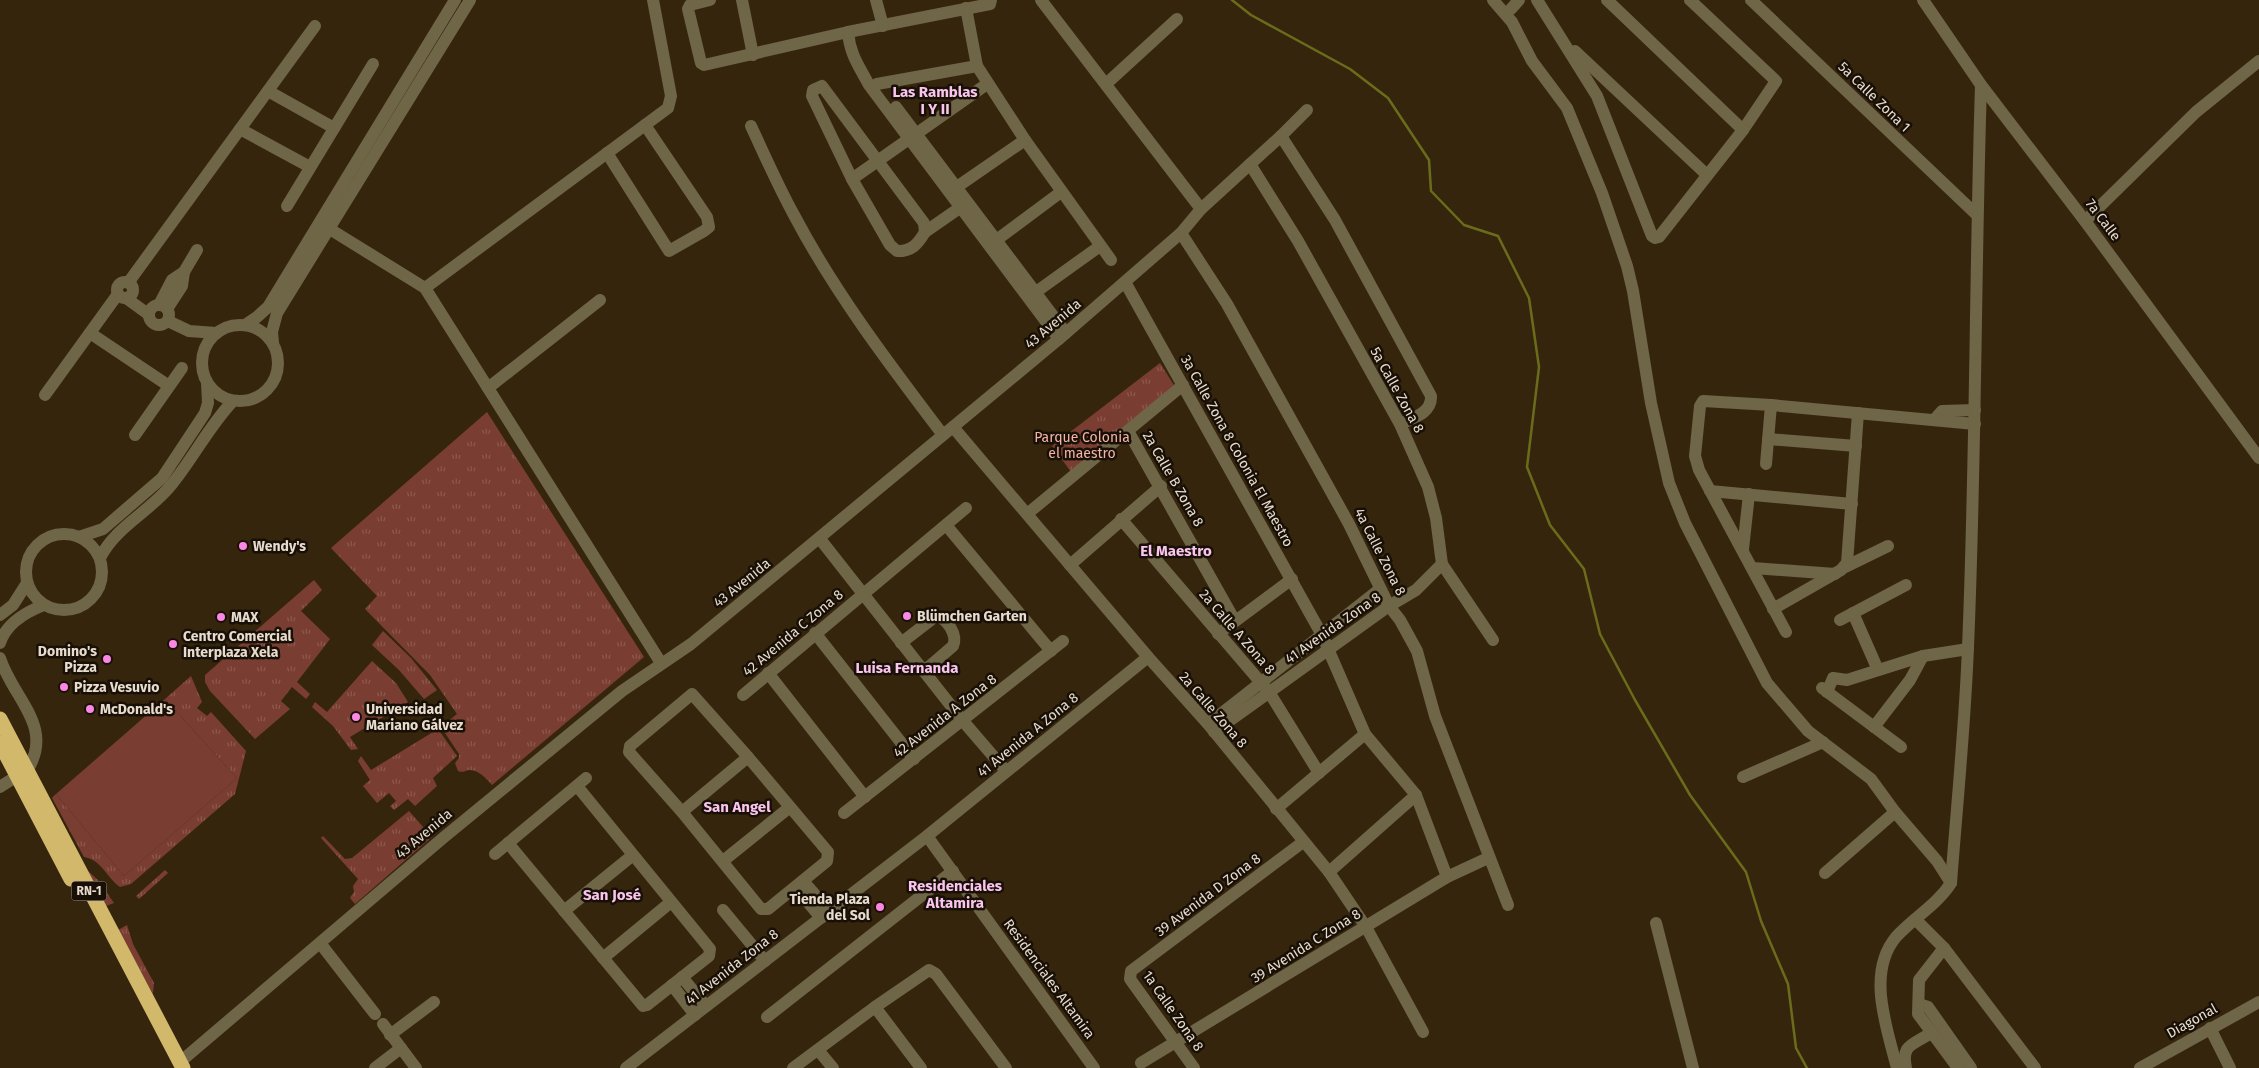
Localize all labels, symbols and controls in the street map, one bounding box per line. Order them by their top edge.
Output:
street label: 5a Calle Zona 1 [1834,58,1914,136]
district label: Las Ramblas I Y II [892,83,978,118]
street label: 7a Calle [2082,196,2124,244]
street label: 43 Avenida [1021,295,1085,353]
street label: 5a Calle Zona 8 [1366,344,1428,436]
street label: 3a Calle Zona 8 Colonia El Maestro [1177,352,1297,550]
street label: 2a Calle B Zona 8 [1139,428,1207,530]
park label: Parque Colonia el maestro [1034,429,1130,462]
street label: 4a Calle Zona 8 [1351,505,1409,599]
place label: Wendy's [253,538,306,555]
marker: Wendy's [237,540,249,552]
district label: El Maestro [1140,542,1212,560]
street label: 43 Avenida [710,555,774,611]
street label: 42 Avenida C Zona 8 [739,586,847,680]
street label: 2a Calle A Zona 8 [1196,586,1279,678]
street label: 41 Avenida Zona 8 [1282,588,1384,667]
place label: Blümchen Garten [917,608,1027,625]
place label: MAX [231,609,259,626]
marker: Blümchen Garten [901,610,913,622]
marker: MAX [215,611,227,623]
place label: Centro Comercial Interplaza Xela [183,628,293,661]
marker: Centro Comercial Interplaza Xela [167,638,179,650]
place label: Domino's Pizza [38,643,97,676]
marker: Domino's Pizza [101,653,113,665]
district label: Luisa Fernanda [856,659,958,677]
street label: 2a Calle Zona 8 [1175,669,1251,752]
street label: 42 Avenida A Zona 8 [890,670,1000,762]
place label: Pizza Vesuvio [74,679,159,696]
marker: Pizza Vesuvio [58,681,70,693]
street label: 41 Avenida A Zona 8 [974,689,1082,781]
place label: McDonald's [100,701,173,718]
place label: Universidad Mariano Gálvez [366,701,464,734]
marker: McDonald's [84,703,96,715]
marker: Universidad Mariano Gálvez [350,711,362,723]
district label: San Angel [703,798,771,816]
street label: 43 Avenida [392,805,456,863]
street label: 39 Avenida D Zona 8 [1152,850,1264,940]
district label: Residenciales Altamira [908,877,1002,912]
road number: RN-1 [72,881,106,900]
district label: San José [583,886,641,904]
place label: Tienda Plaza del Sol [789,891,871,924]
marker: Tienda Plaza del Sol [874,901,886,913]
street label: 39 Avenida C Zona 8 [1248,905,1364,987]
street label: Residenciales Altamira [1000,916,1098,1042]
street label: 41 Avenida Zona 8 [682,925,782,1009]
street label: 1a Calle Zona 8 [1139,967,1207,1055]
street label: Diagonal [2164,1000,2220,1042]

